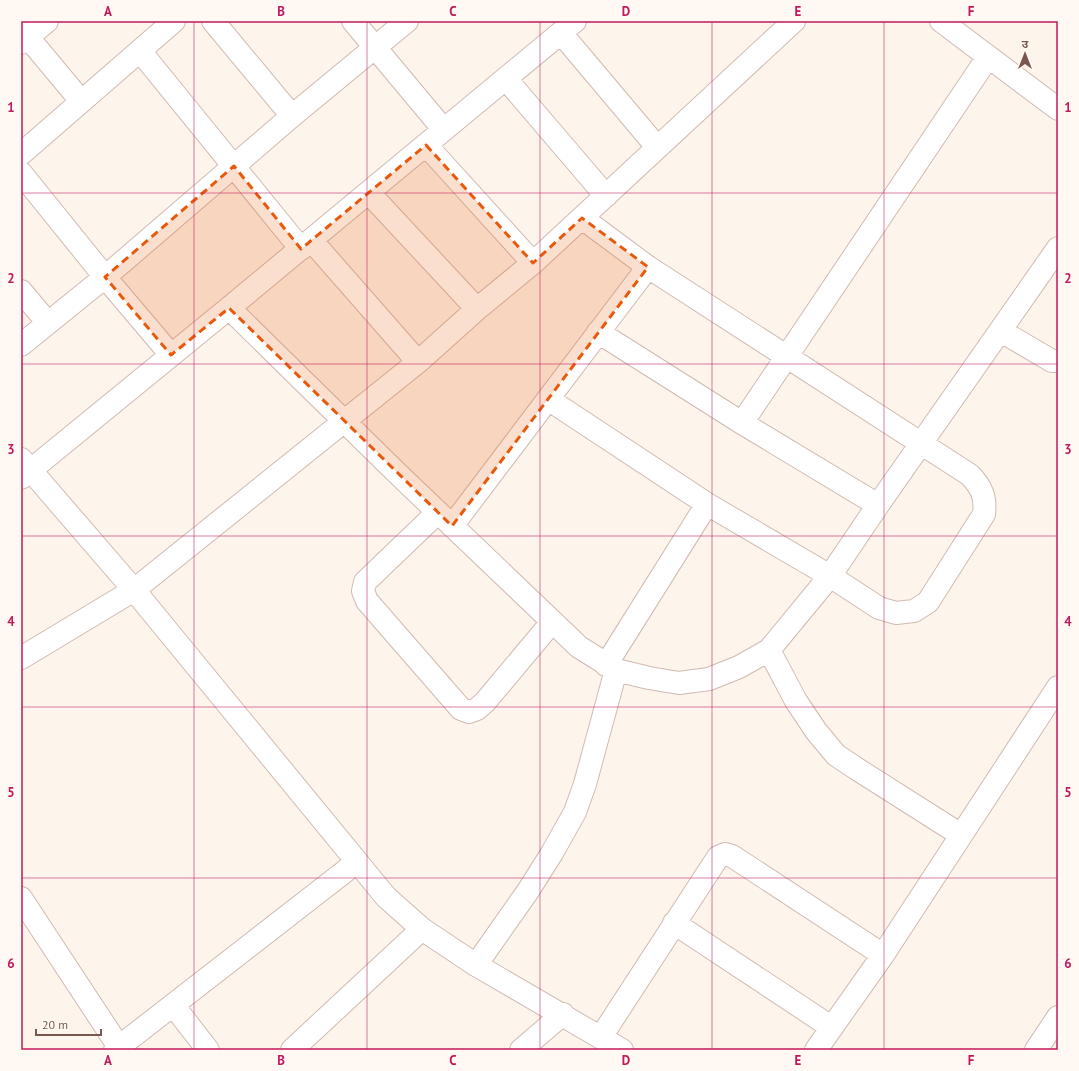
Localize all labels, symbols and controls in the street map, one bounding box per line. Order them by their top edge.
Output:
text: A [104,3,112,20]
text: B [277,3,285,20]
text: C [449,3,457,20]
text: D [622,3,630,20]
text: E [795,3,802,20]
text: F [968,3,975,20]
north arrow [1005,34,1045,74]
text: उ [1022,37,1029,51]
text: 1 [7,99,15,116]
text: 1 [1064,99,1072,116]
text: 2 [7,270,15,287]
text: 2 [1064,270,1072,287]
text: 3 [7,441,15,458]
text: 3 [1064,441,1072,458]
text: 4 [7,613,15,630]
text: 4 [1064,613,1072,630]
text: 5 [7,784,15,801]
text: 5 [1064,784,1072,801]
text: 6 [7,955,15,972]
text: 6 [1064,955,1072,972]
scale bar [36,1011,101,1037]
text: 20 m [42,1017,68,1032]
text: A [104,1052,112,1069]
text: B [277,1052,285,1069]
text: C [449,1052,457,1069]
text: D [622,1052,630,1069]
text: E [795,1052,802,1069]
text: F [968,1052,975,1069]

